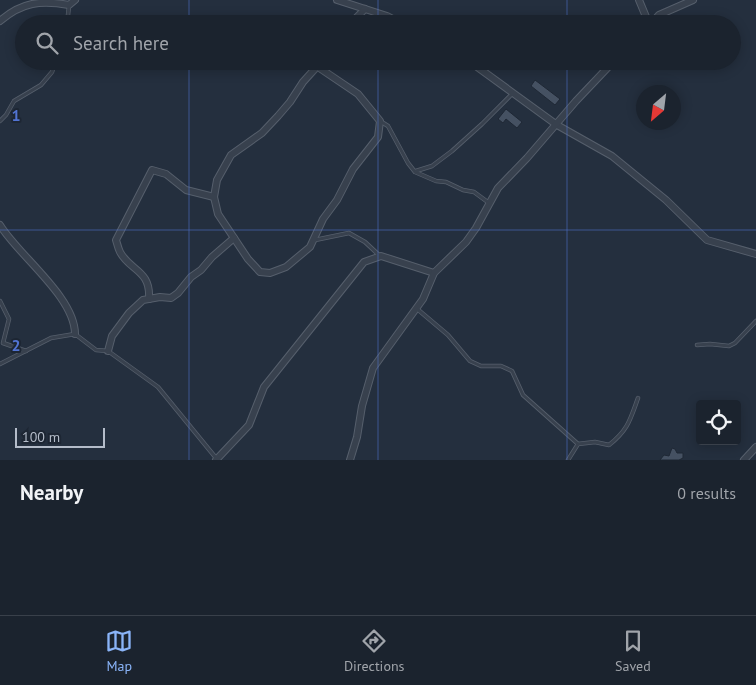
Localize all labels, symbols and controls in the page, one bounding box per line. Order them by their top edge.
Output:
search box [15,15,741,70]
icon: search [33,29,61,57]
text: Search here [73,31,169,55]
north arrow [636,85,681,130]
text: 1 [11,105,21,125]
text: 2 [11,335,21,355]
map controls [696,400,741,445]
button: locate [696,400,741,445]
scale bar [15,425,105,448]
text: 100 m [22,428,60,446]
text: Nearby [20,479,83,506]
text: 0 results [677,483,736,503]
tab: Map [105,627,133,675]
tab: Directions [344,627,404,675]
tab: Saved [615,627,651,675]

